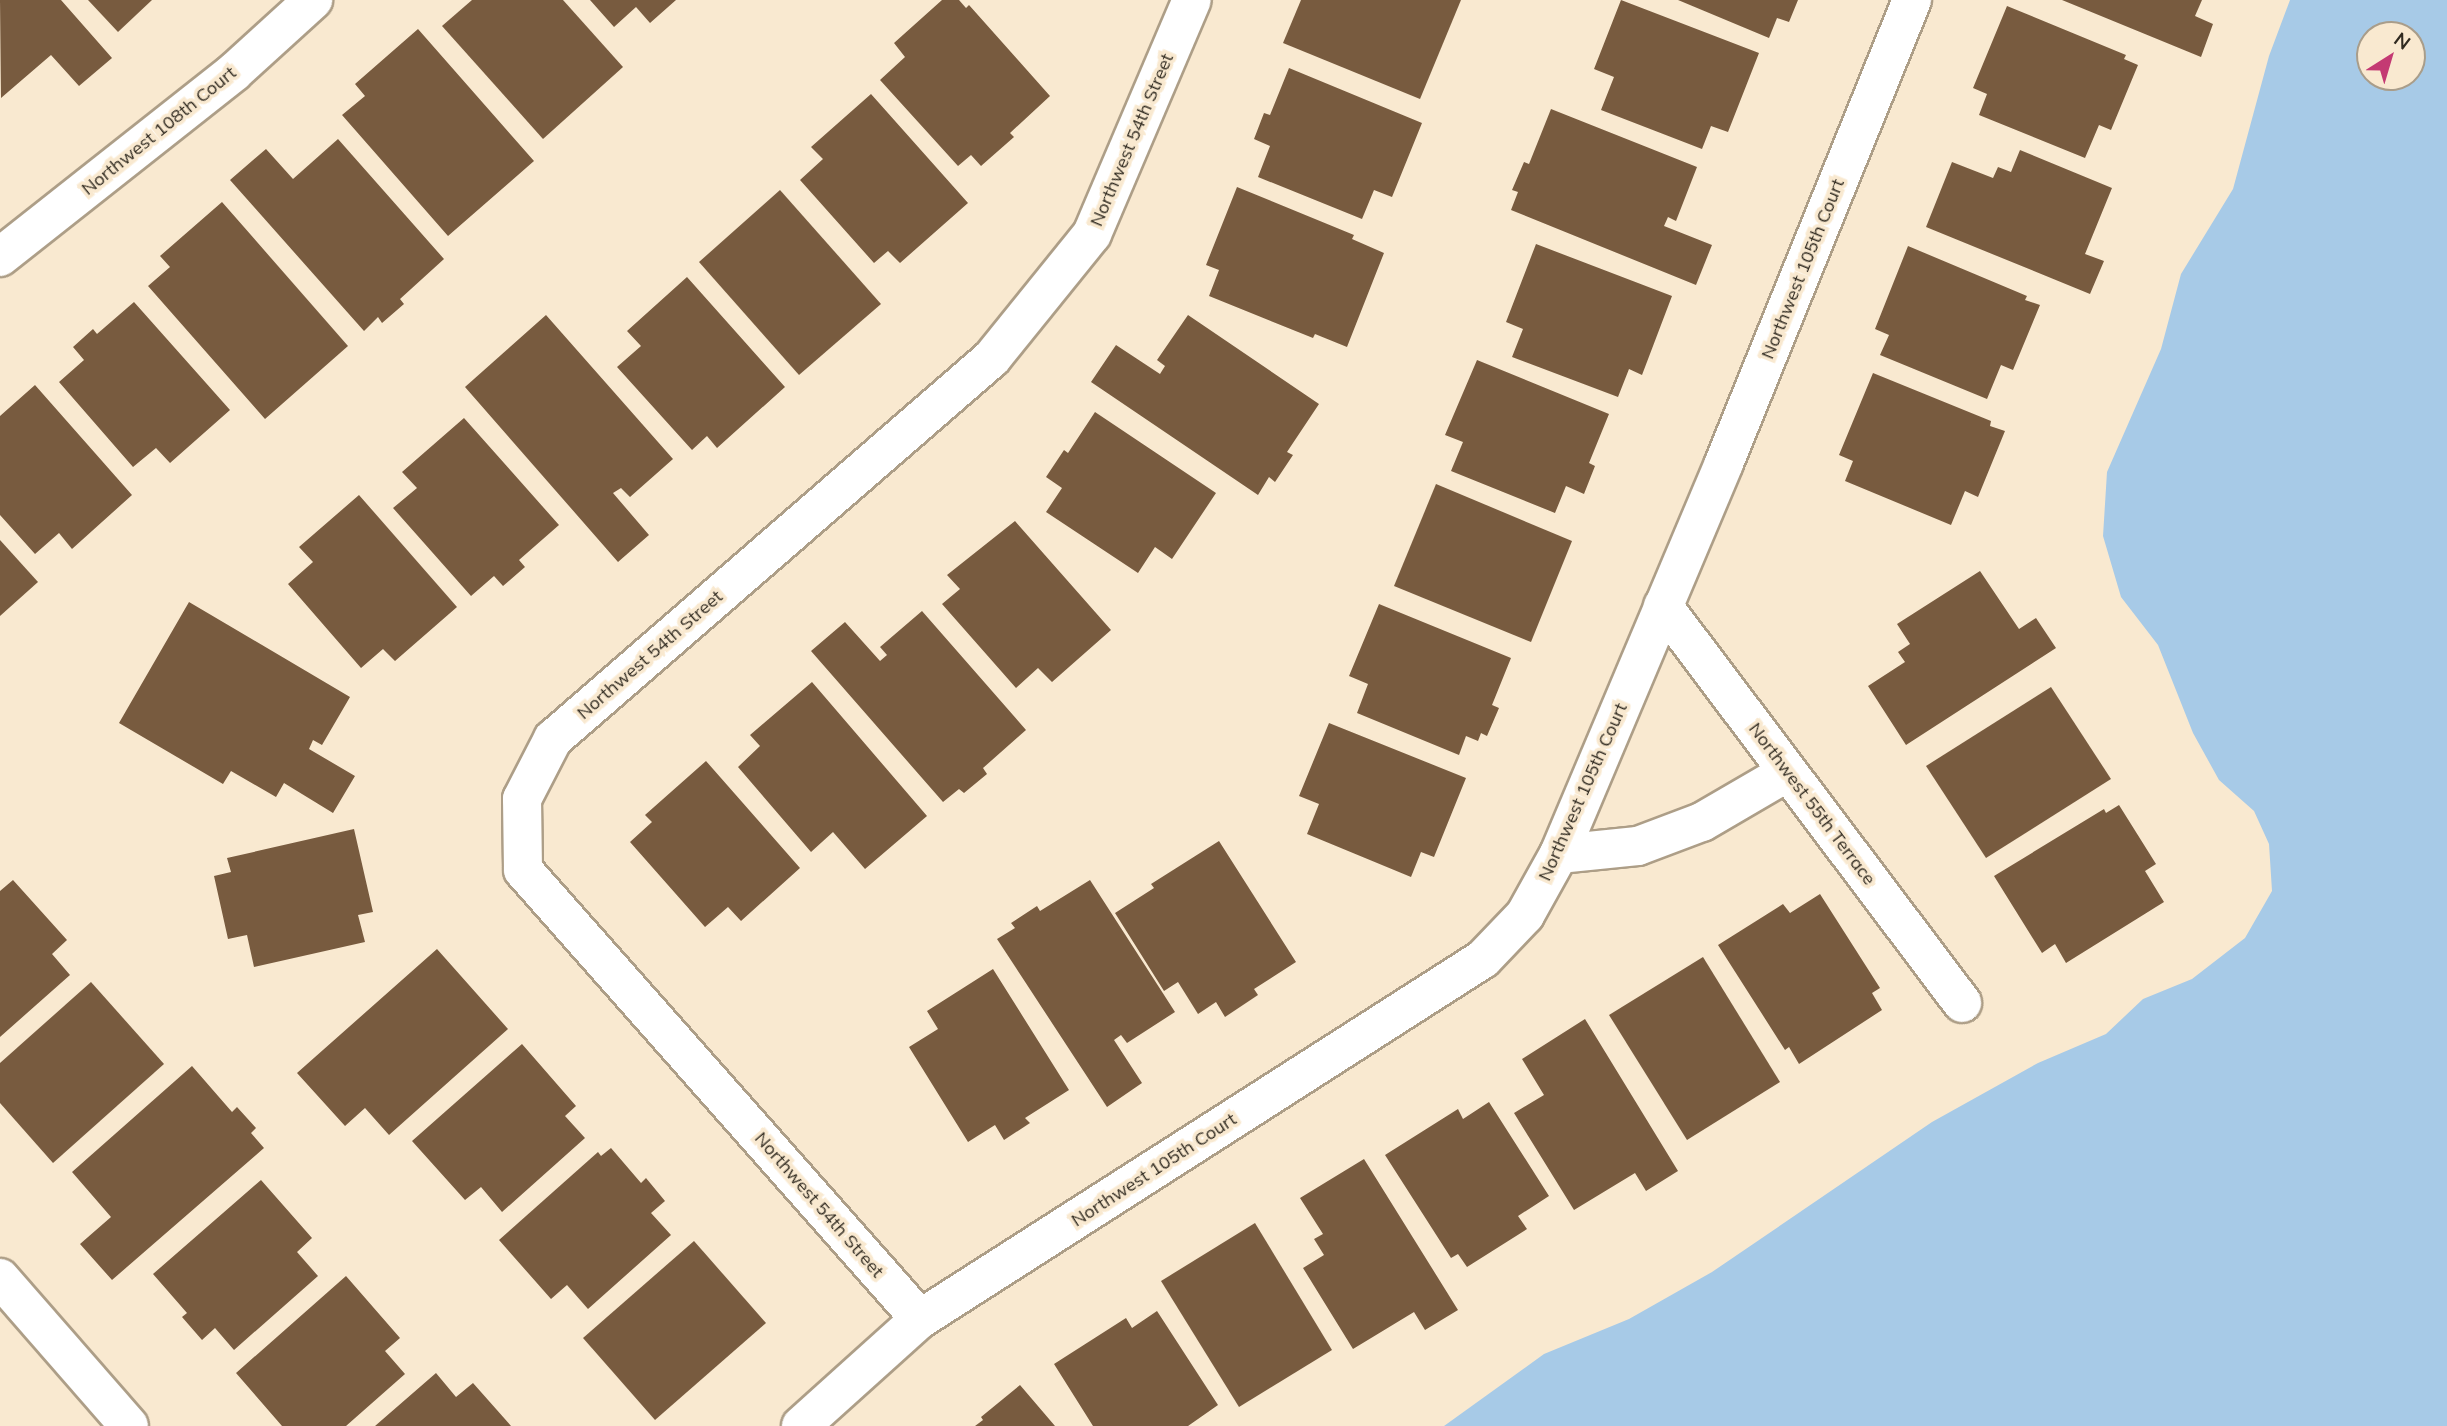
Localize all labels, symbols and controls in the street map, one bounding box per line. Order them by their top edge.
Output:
north arrow [2356,21,2426,91]
text: N [2389,27,2415,55]
street label: Northwest 54th Street [1086,50,1178,230]
street label: Northwest 108th Court [78,62,240,200]
street label: Northwest 105th Court [1757,176,1849,362]
street label: Northwest 54th Street [573,586,727,724]
street label: Northwest 105th Court [1534,700,1632,884]
street label: Northwest 55th Terrace [1744,719,1880,889]
street label: Northwest 105th Court [1068,1109,1240,1231]
street label: Northwest 54th Street [750,1128,888,1282]

